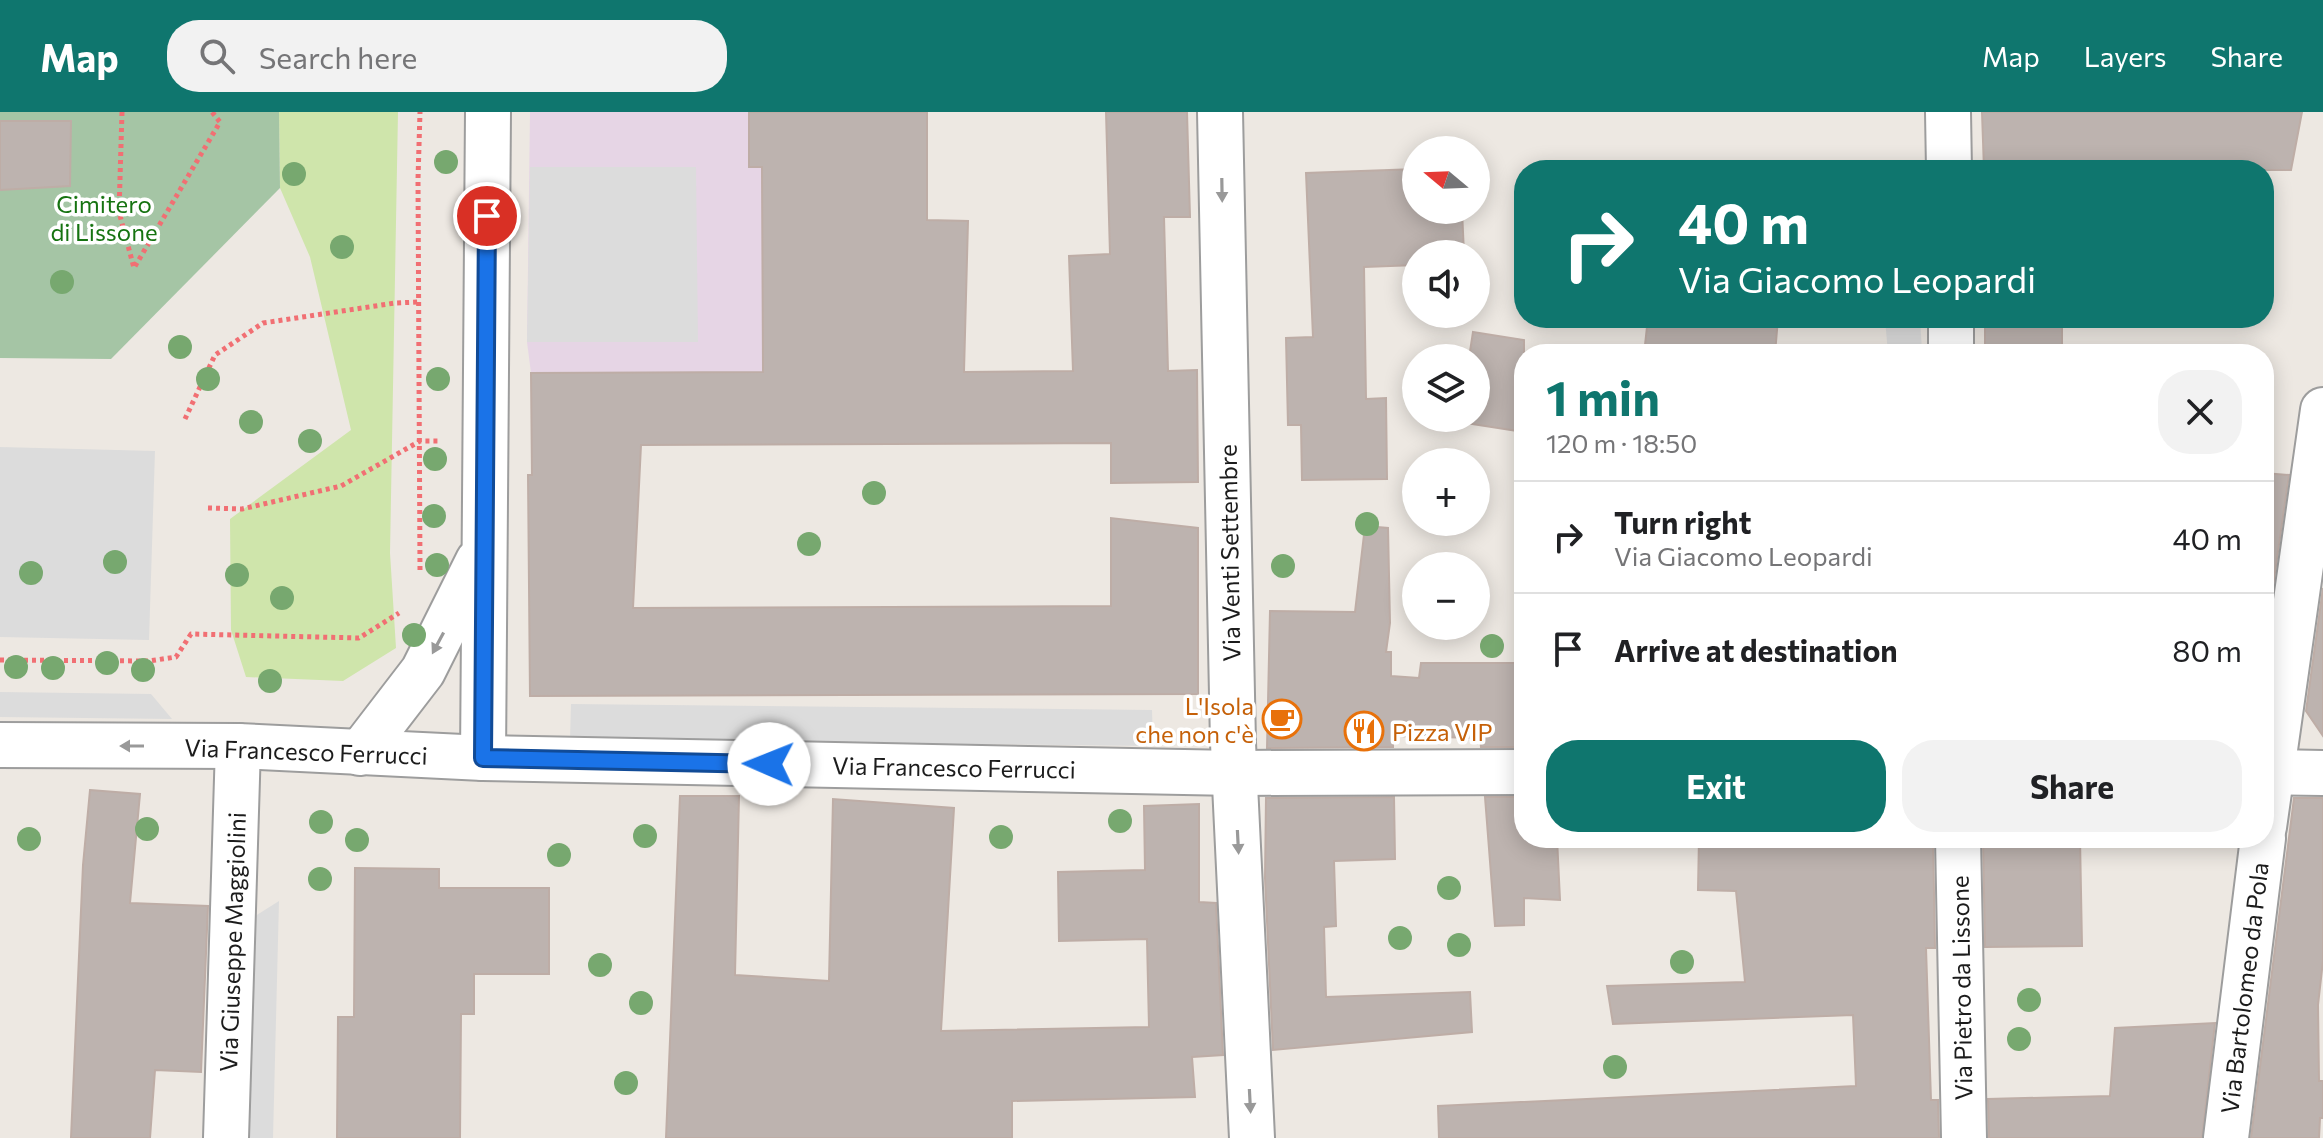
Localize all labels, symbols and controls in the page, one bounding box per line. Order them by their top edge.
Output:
search box [167,20,727,92]
text: Map [40,33,119,80]
icon: search [195,34,239,78]
text: Search here [259,38,417,75]
text: Map [1982,39,2040,73]
text: Layers [2084,39,2166,73]
text: Share [2210,39,2283,73]
north arrow [1402,136,1490,224]
map controls [1402,136,1490,640]
one-way arrow [1216,178,1228,203]
pin [453,182,521,250]
text: 40 m [1678,187,1809,256]
park label: Cimitero di Lissone [50,189,158,246]
icon: right [1546,192,1650,296]
icon: arrive [465,194,509,238]
button: sound [1402,240,1490,328]
text: Via Giacomo Leopardi [1678,256,2036,300]
button: layers [1402,344,1490,432]
text: 1 min [1546,367,1660,426]
button: close [2158,370,2242,454]
text: 120 m · 18:50 [1546,427,1697,458]
street label: Via Venti Settembre [1213,444,1245,662]
button: + [1402,448,1490,536]
text: Turn right [1614,503,1751,540]
icon: right [1546,515,1590,559]
text: 40 m [2173,519,2242,556]
text: Via Giacomo Leopardi [1614,540,1873,571]
button: − [1402,552,1490,640]
icon: arrive [1546,627,1590,671]
text: Arrive at destination [1614,631,1898,668]
text: 80 m [2172,631,2242,668]
one-way arrow [431,632,445,654]
place label: L'Isola che non c'è [1135,691,1254,748]
cafe icon: L'Isola che non c'è [1261,698,1303,740]
restaurant icon: Pizza VIP [1343,710,1385,752]
place label: Pizza VIP [1392,717,1492,746]
position arrow [727,722,811,806]
street label: Via Francesco Ferrucci [184,732,428,770]
one-way arrow [119,740,144,752]
button: Exit [1546,740,1886,832]
button: Share [1902,740,2242,832]
street label: Via Francesco Ferrucci [832,750,1076,784]
street label: Via Giuseppe Maggiolini [213,811,251,1073]
one-way arrow [1232,830,1245,855]
street label: Via Bartolomeo da Pola [2214,861,2274,1115]
street label: Via Pietro da Lissone [1945,875,1977,1101]
one-way arrow [1244,1089,1257,1114]

